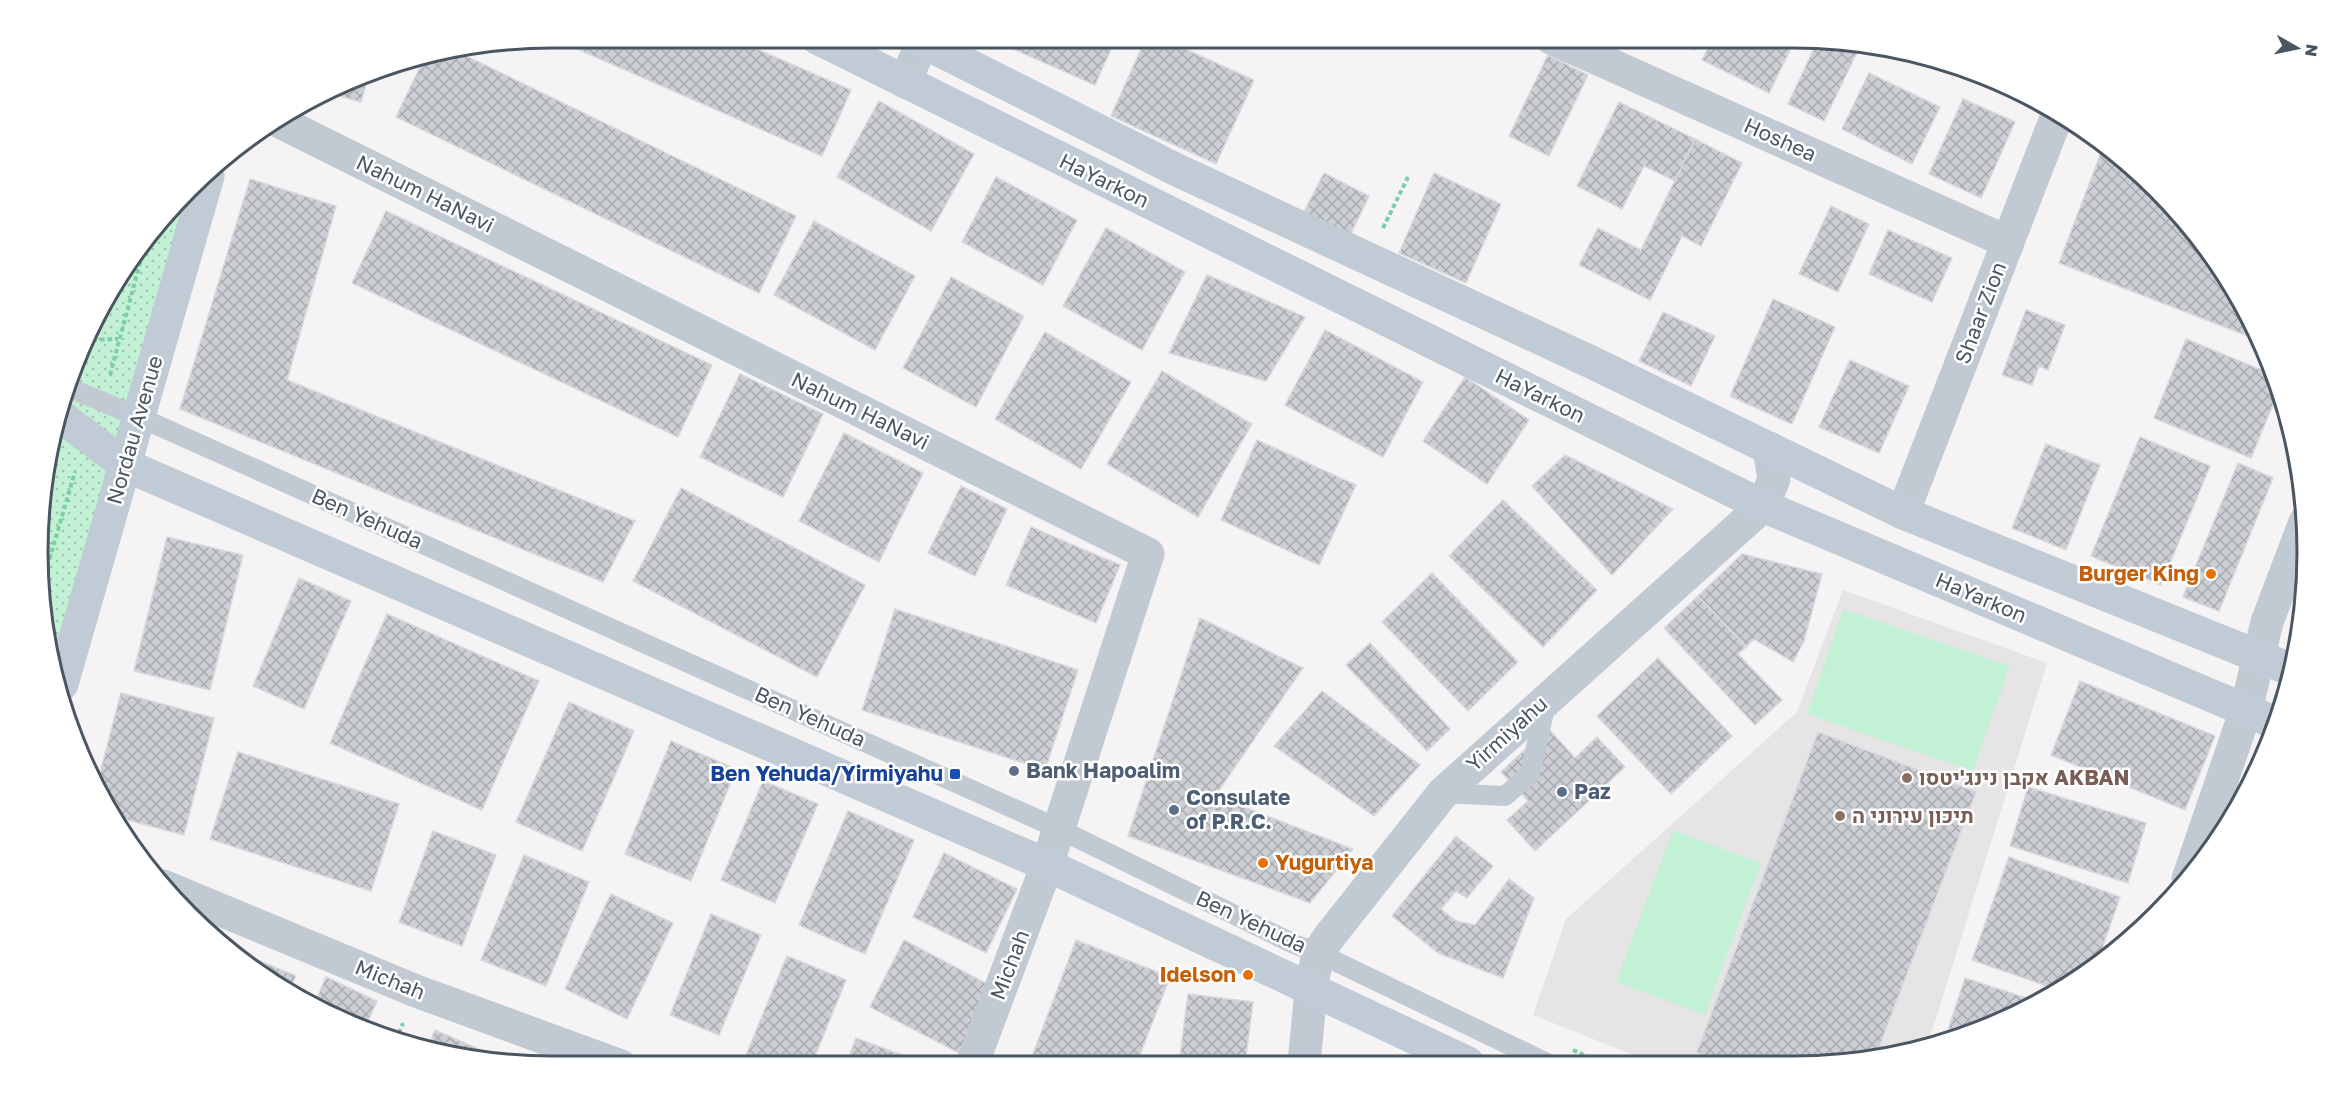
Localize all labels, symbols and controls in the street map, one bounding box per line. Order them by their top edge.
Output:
north arrow [2267,18,2327,78]
text: N [2301,43,2323,58]
street label: Hoshea [1740,112,1821,167]
street label: HaYarkon [1055,147,1154,213]
street label: Nahum HaNavi [352,149,499,238]
street label: Shaar Zion [1949,258,2011,367]
street label: Nordau Avenue [100,352,168,507]
street label: HaYarkon [1491,362,1590,428]
street label: Nahum HaNavi [787,366,934,455]
street label: Ben Yehuda [308,482,427,554]
place label: Burger King [2078,560,2199,586]
street label: HaYarkon [1932,566,2031,628]
marker: Burger King [2204,567,2218,581]
street label: Ben Yehuda [751,680,870,752]
street label: Yirmiyahu [1460,690,1552,776]
place label: Bank Hapoalim [1026,757,1180,783]
place label: Ben Yehuda/Yirmiyahu [710,760,943,786]
marker: Bank Hapoalim [1007,764,1021,778]
place label: אקבן נינג'יטסו AKBAN [1919,764,2129,790]
marker: Ben Yehuda/Yirmiyahu [948,767,962,781]
marker: אקבן נינג'יטסו AKBAN [1900,771,1914,785]
place label: Paz [1574,778,1611,804]
place label: Consulate of P.R.C. [1186,784,1290,834]
marker: Paz [1555,785,1569,799]
place label: תיכון עירוני ה [1852,802,1974,828]
marker: Consulate of P.R.C. [1167,803,1181,817]
marker: תיכון עירוני ה [1833,809,1847,823]
place label: Yugurtiya [1275,849,1373,875]
marker: Yugurtiya [1256,856,1270,870]
street label: Ben Yehuda [1192,884,1311,958]
street label: Michah [984,926,1034,1003]
street label: Michah [352,953,429,1005]
place label: Idelson [1159,961,1236,987]
marker: Idelson [1241,968,1255,982]

